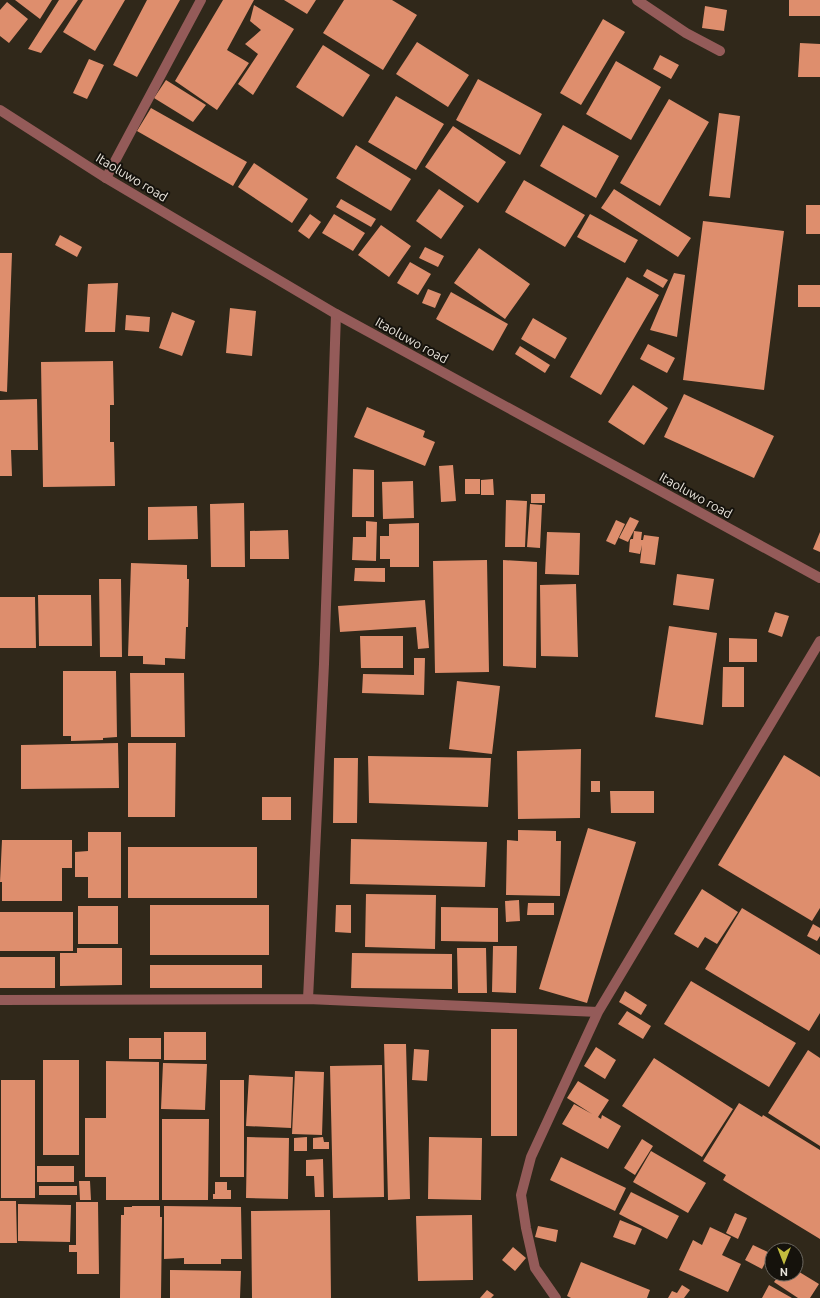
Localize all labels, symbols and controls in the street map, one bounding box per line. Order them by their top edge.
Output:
street label: Itaoluwo road [94,150,170,204]
street label: Itaoluwo road [373,314,451,366]
street label: Itaoluwo road [657,469,735,521]
north arrow [764,1242,804,1282]
text: N [780,1266,788,1278]

